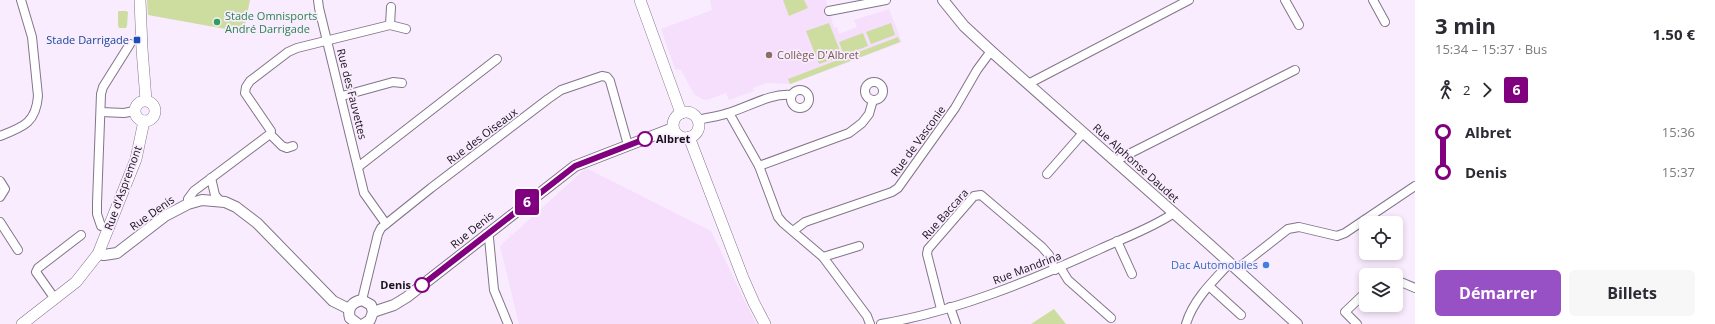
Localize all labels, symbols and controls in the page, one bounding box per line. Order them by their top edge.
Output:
place label: Stade Omnisports André Darrigade [225,8,317,36]
text: 3 min [1435,10,1496,40]
marker: Stade Omnisports André Darrigade [212,17,222,27]
text: 1.50 € [1653,24,1695,44]
place label: Stade Darrigade [46,32,129,47]
marker: Stade Darrigade [132,35,142,45]
text: 15:34 – 15:37 · Bus [1435,40,1547,58]
street label: Rue des Fauvettes [334,47,371,141]
place label: Collège D'Albret [777,47,859,62]
marker: Collège D'Albret [764,50,774,60]
icon: walk [1435,79,1457,101]
icon: forward [1476,79,1498,101]
text: 6 [1512,80,1520,99]
text: 2 [1463,81,1470,99]
street label: Rue de Vasconie [887,102,948,179]
street label: Rue des Oiseaux [443,104,520,167]
street label: Rue Alphonse Daudet [1090,120,1183,205]
text: Albret [1465,122,1512,142]
text: 15:36 [1662,123,1695,141]
marker: Albret [637,131,653,147]
place label: Albret [656,131,690,146]
street label: Rue d'Aspremont [100,143,145,232]
text: Denis [1465,162,1507,182]
text: 15:37 [1662,163,1695,181]
street label: Rue Baccara [918,185,971,242]
line badge: 6 [514,189,540,215]
street label: Rue Denis [126,192,177,234]
text: 6 [523,192,531,211]
street label: Rue Denis [447,208,496,252]
map controls [1359,216,1403,312]
button: locate [1359,216,1403,260]
street label: Rue Mandrina [990,248,1063,287]
place label: Dac Automobiles [1171,257,1258,272]
marker: Dac Automobiles [1261,260,1271,270]
button: layers [1359,268,1403,312]
button: Démarrer [1435,270,1561,316]
button: Billets [1569,270,1695,316]
place label: Denis [380,277,412,292]
marker: Denis [414,277,430,293]

